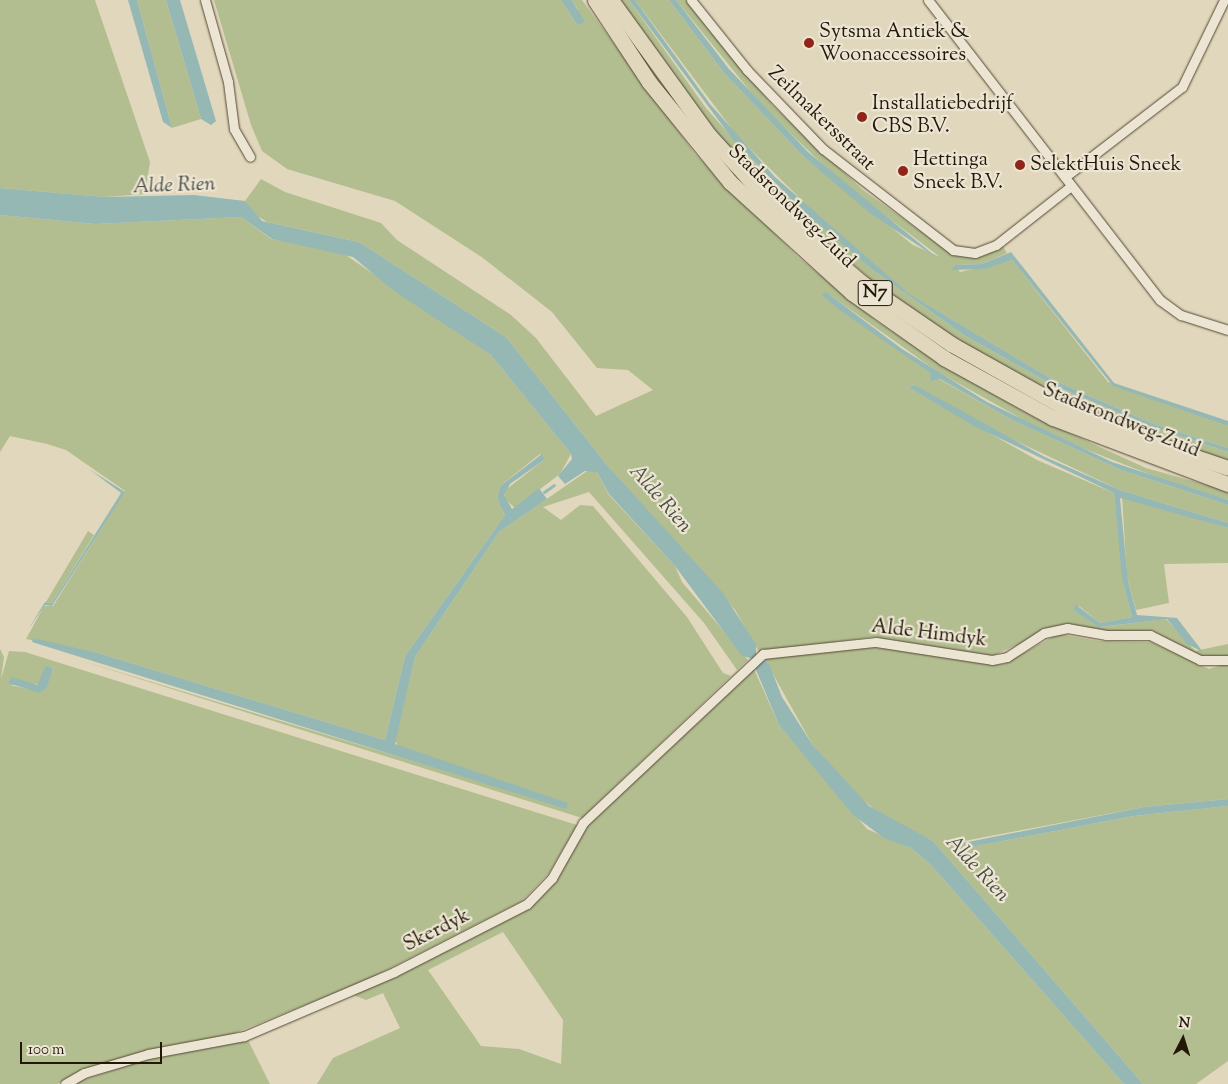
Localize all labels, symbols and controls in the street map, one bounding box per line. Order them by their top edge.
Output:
place label: Sytsma Antiek & Woonaccessoires [819,20,969,67]
marker: Sytsma Antiek & Woonaccessoires [803,37,815,49]
street label: Zeilmakersstraat [762,62,880,176]
place label: Installatiebedrijf CBS B.V. [872,93,1013,140]
marker: Installatiebedrijf CBS B.V. [856,111,868,123]
street label: Stadsrondweg-Zuid [722,140,860,274]
place label: Hettinga Sneek B.V. [913,148,1003,195]
place label: SelektHuis Sneek [1030,153,1181,177]
marker: SelektHuis Sneek [1014,159,1026,171]
marker: Hettinga Sneek B.V. [897,165,909,177]
water label: Alde Rien [132,172,216,200]
road number: N7 [858,276,892,310]
street label: Stadsrondweg-Zuid [1039,378,1203,464]
water label: Alde Rien [623,459,697,539]
street label: Alde Himdyk [870,615,988,653]
water label: Alde Rien [940,830,1014,908]
street label: Skerdyk [400,904,474,958]
north arrow [1158,1014,1208,1064]
text: N [1178,1014,1191,1035]
scale bar [22,1032,165,1064]
text: 100 m [28,1040,64,1061]

